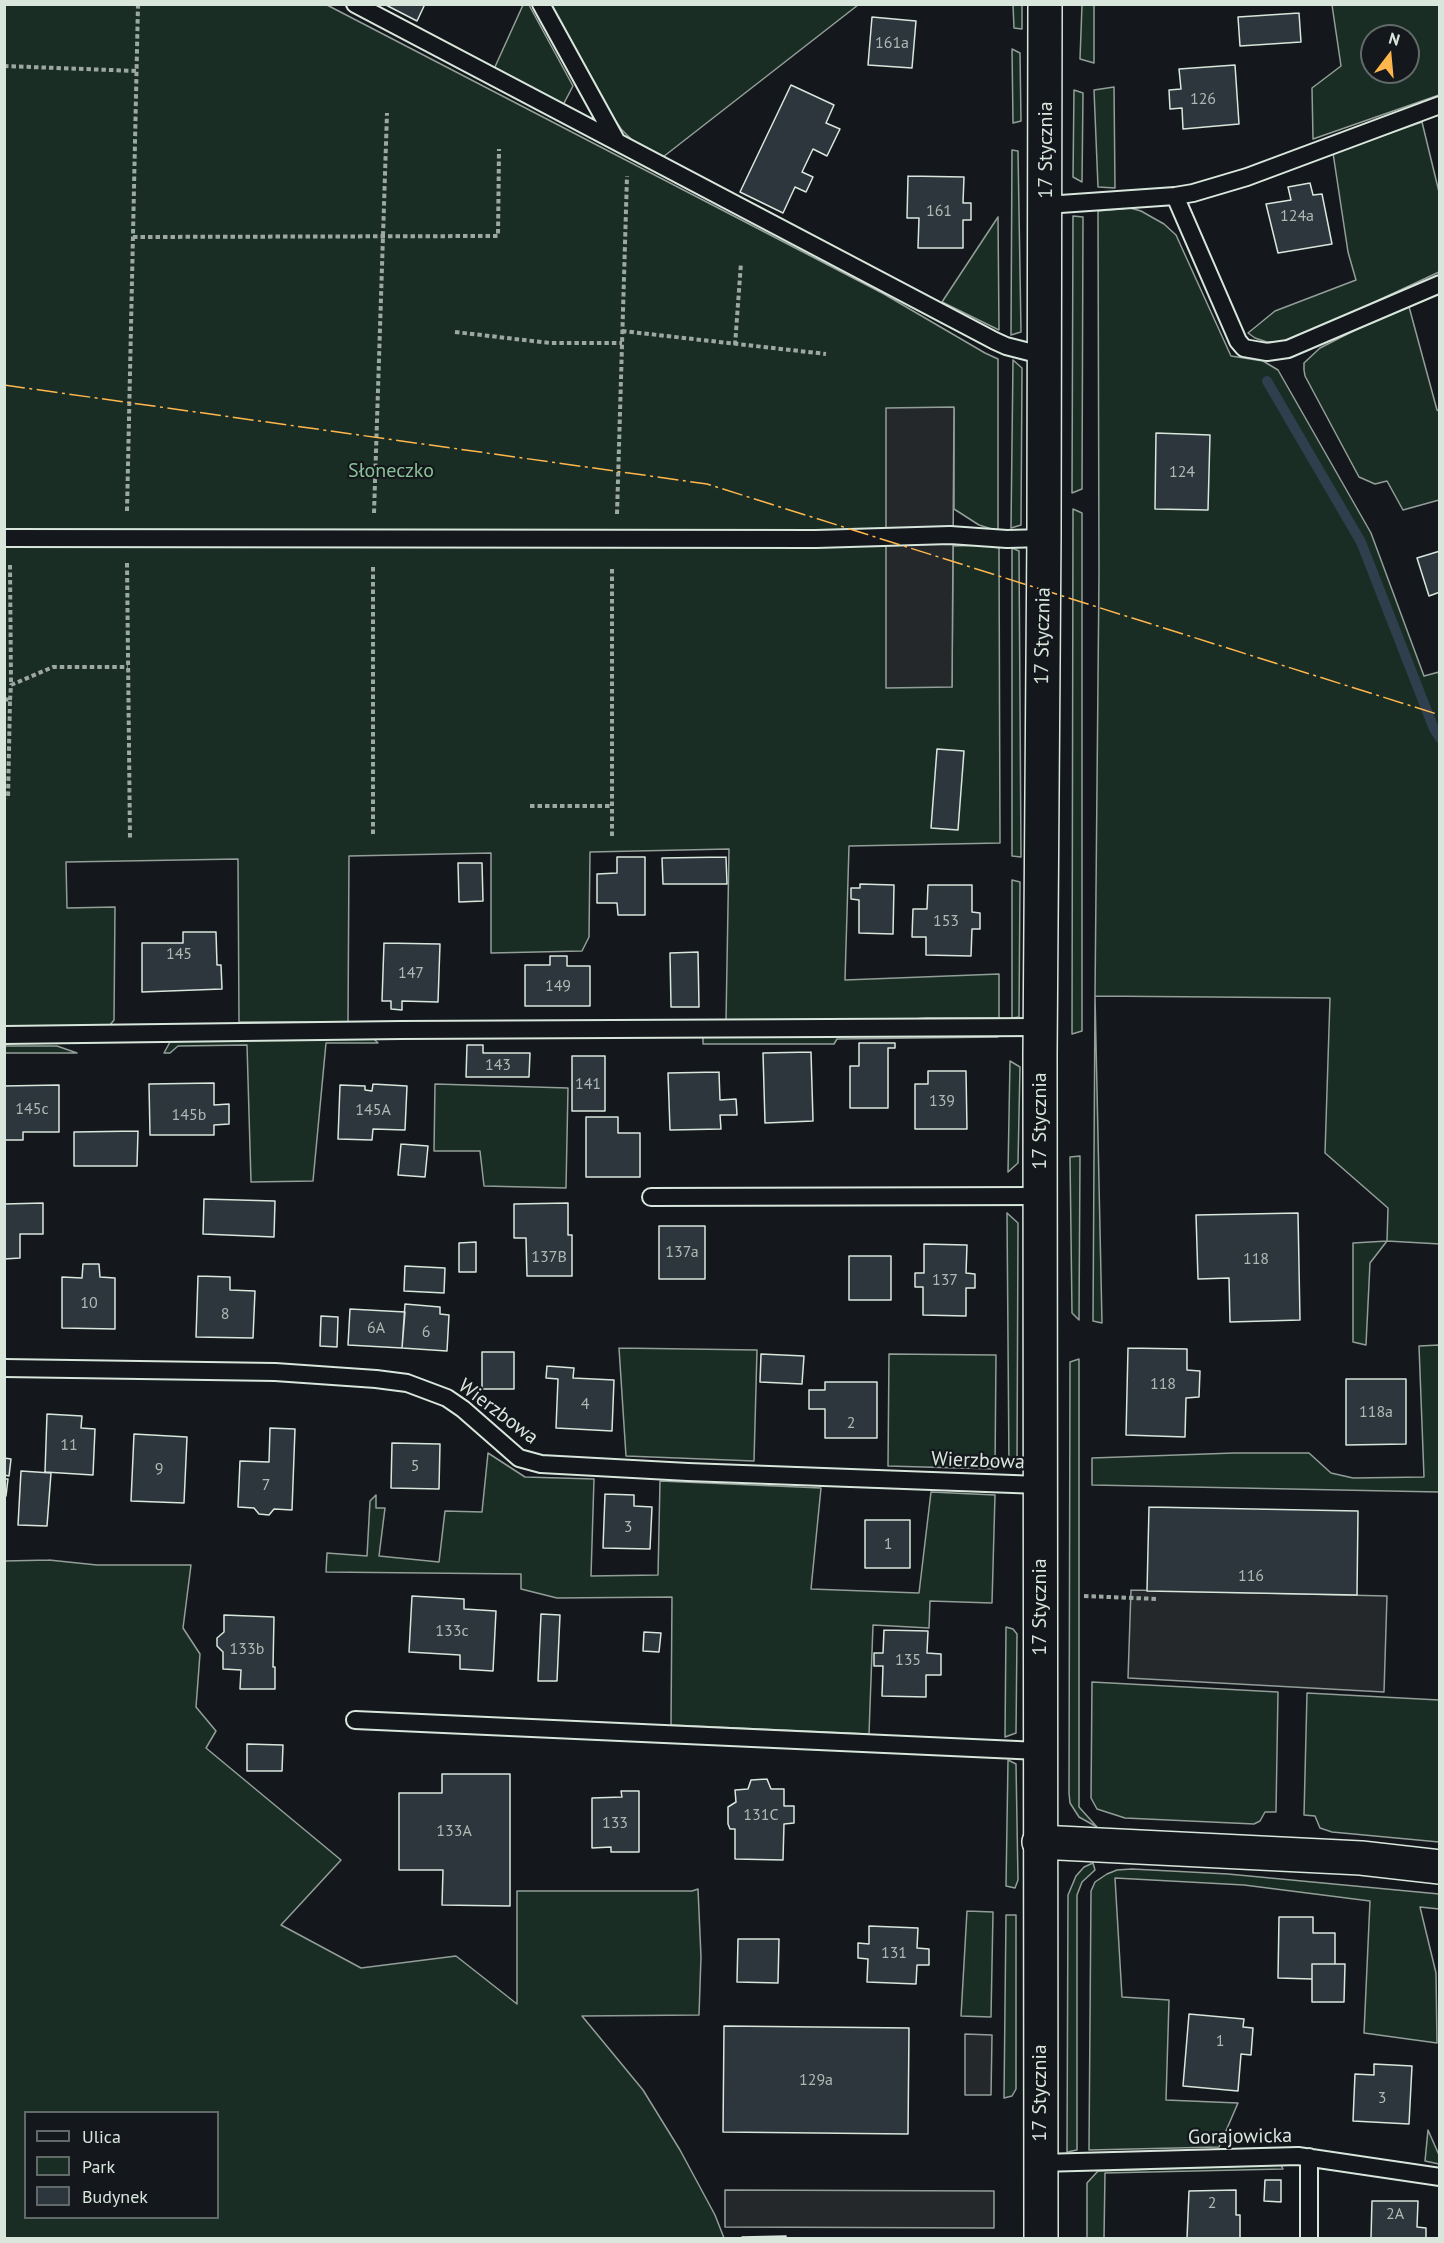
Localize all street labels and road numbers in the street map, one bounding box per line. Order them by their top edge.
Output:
street label: 17 Stycznia [1034,101,1058,199]
street label: 17 Stycznia [1030,587,1056,685]
street label: 17 Stycznia [1028,1072,1052,1170]
street label: Wierzbowa [453,1374,543,1450]
street label: Wierzbowa [931,1447,1025,1475]
street label: 17 Stycznia [1028,1558,1052,1656]
street label: 17 Stycznia [1028,2044,1052,2142]
street label: Gorajowicka [1188,2124,1292,2150]

